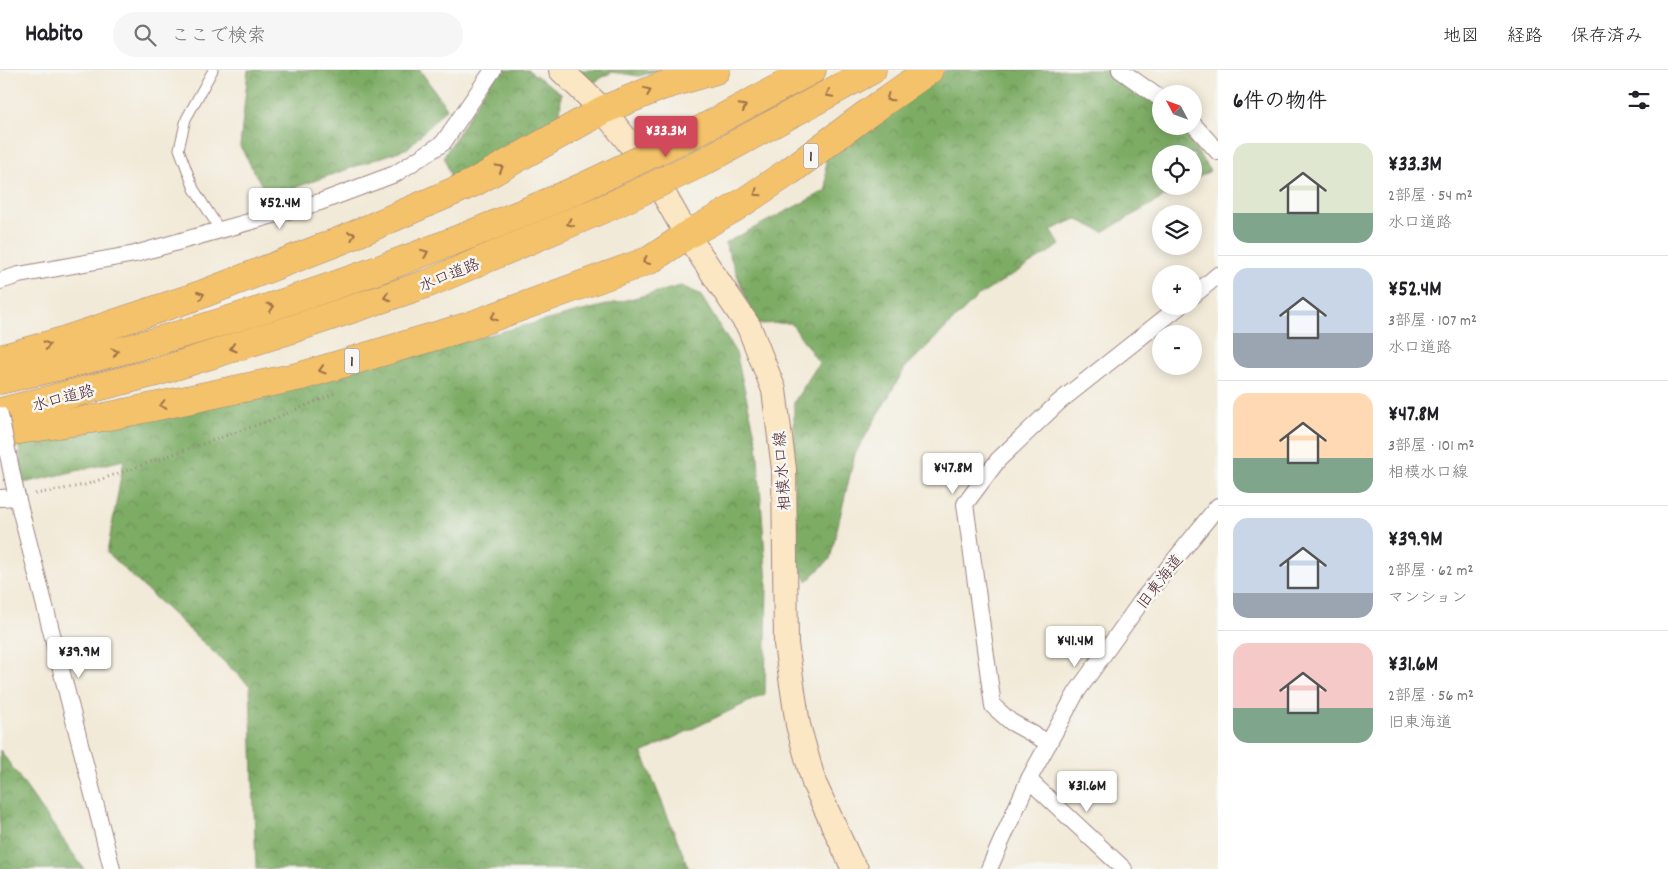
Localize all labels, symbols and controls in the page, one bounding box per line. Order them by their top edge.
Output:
search box [113,12,463,57]
text: Habito [25,18,83,52]
icon: search [131,21,159,49]
text: ここで検索 [171,24,266,51]
text: 地図 [1443,25,1479,50]
text: 経路 [1507,25,1543,50]
text: 保存済み [1571,25,1643,50]
north arrow [1152,85,1202,135]
map controls [1152,85,1202,375]
icon: filters [1625,86,1653,114]
one-way arrow [643,87,652,98]
one-way arrow [826,88,835,98]
text: 6件の物件 [1233,88,1327,118]
one-way arrow [885,92,895,101]
one-way arrow [738,103,747,113]
pin: ¥33.3M [625,116,707,158]
text: ¥33.3M [645,120,687,143]
road number: 1 [804,144,818,168]
button: locate [1152,145,1202,195]
text: ¥33.3M [1388,151,1442,181]
icon: home [1273,163,1333,223]
one-way arrow [495,164,504,174]
text: 2部屋 · 54 m² [1388,185,1473,208]
one-way arrow [754,187,763,196]
pin: ¥52.4M [239,188,321,230]
text: ¥52.4M [260,192,300,215]
button: layers [1152,205,1202,255]
text: 水口道路 [1388,212,1452,235]
one-way arrow [566,217,575,227]
one-way arrow [347,231,356,242]
one-way arrow [420,249,429,259]
street label: 水口道路 [416,254,484,299]
one-way arrow [642,254,651,265]
button: + [1152,265,1202,315]
text: ¥52.4M [1388,276,1442,306]
icon: home [1273,288,1333,348]
one-way arrow [197,291,205,301]
one-way arrow [384,291,392,301]
one-way arrow [267,302,275,312]
text: 3部屋 · 107 m² [1388,310,1477,333]
one-way arrow [490,311,499,321]
button: − [1152,325,1202,375]
text: 水口道路 [1388,337,1452,360]
one-way arrow [42,341,50,351]
one-way arrow [229,342,238,352]
one-way arrow [111,348,119,358]
road number: 1 [344,348,360,374]
one-way arrow [318,365,326,375]
street label: 水口道路 [30,380,98,419]
one-way arrow [159,399,168,410]
text: ¥47.8M [1388,401,1439,431]
icon: home [1273,413,1333,473]
street label: 相模水口線 [769,430,798,512]
text: 3部屋 · 101 m² [1388,435,1474,458]
pin: ¥47.8M [912,452,994,495]
text: ¥47.8M [934,457,972,480]
text: 相模水口線 [1388,462,1468,485]
text: ¥39.9M [1388,526,1443,556]
icon: home [1273,538,1333,598]
street label: 旧東海道 [1132,550,1190,615]
text: 2部屋 · 62 m² [1388,560,1473,583]
text: マンション [1388,587,1467,610]
pin: ¥41.4M [1034,626,1116,668]
text: ¥41.4M [1057,630,1093,653]
pin: ¥39.9M [38,636,120,679]
text: ¥39.9M [58,641,100,664]
text: ¥31.6M [1388,651,1438,681]
icon: home [1273,663,1333,723]
text: 2部屋 · 56 m² [1388,685,1474,708]
text: 旧東海道 [1388,712,1452,735]
pin: ¥31.6M [1046,770,1128,813]
text: ¥31.6M [1068,775,1106,798]

